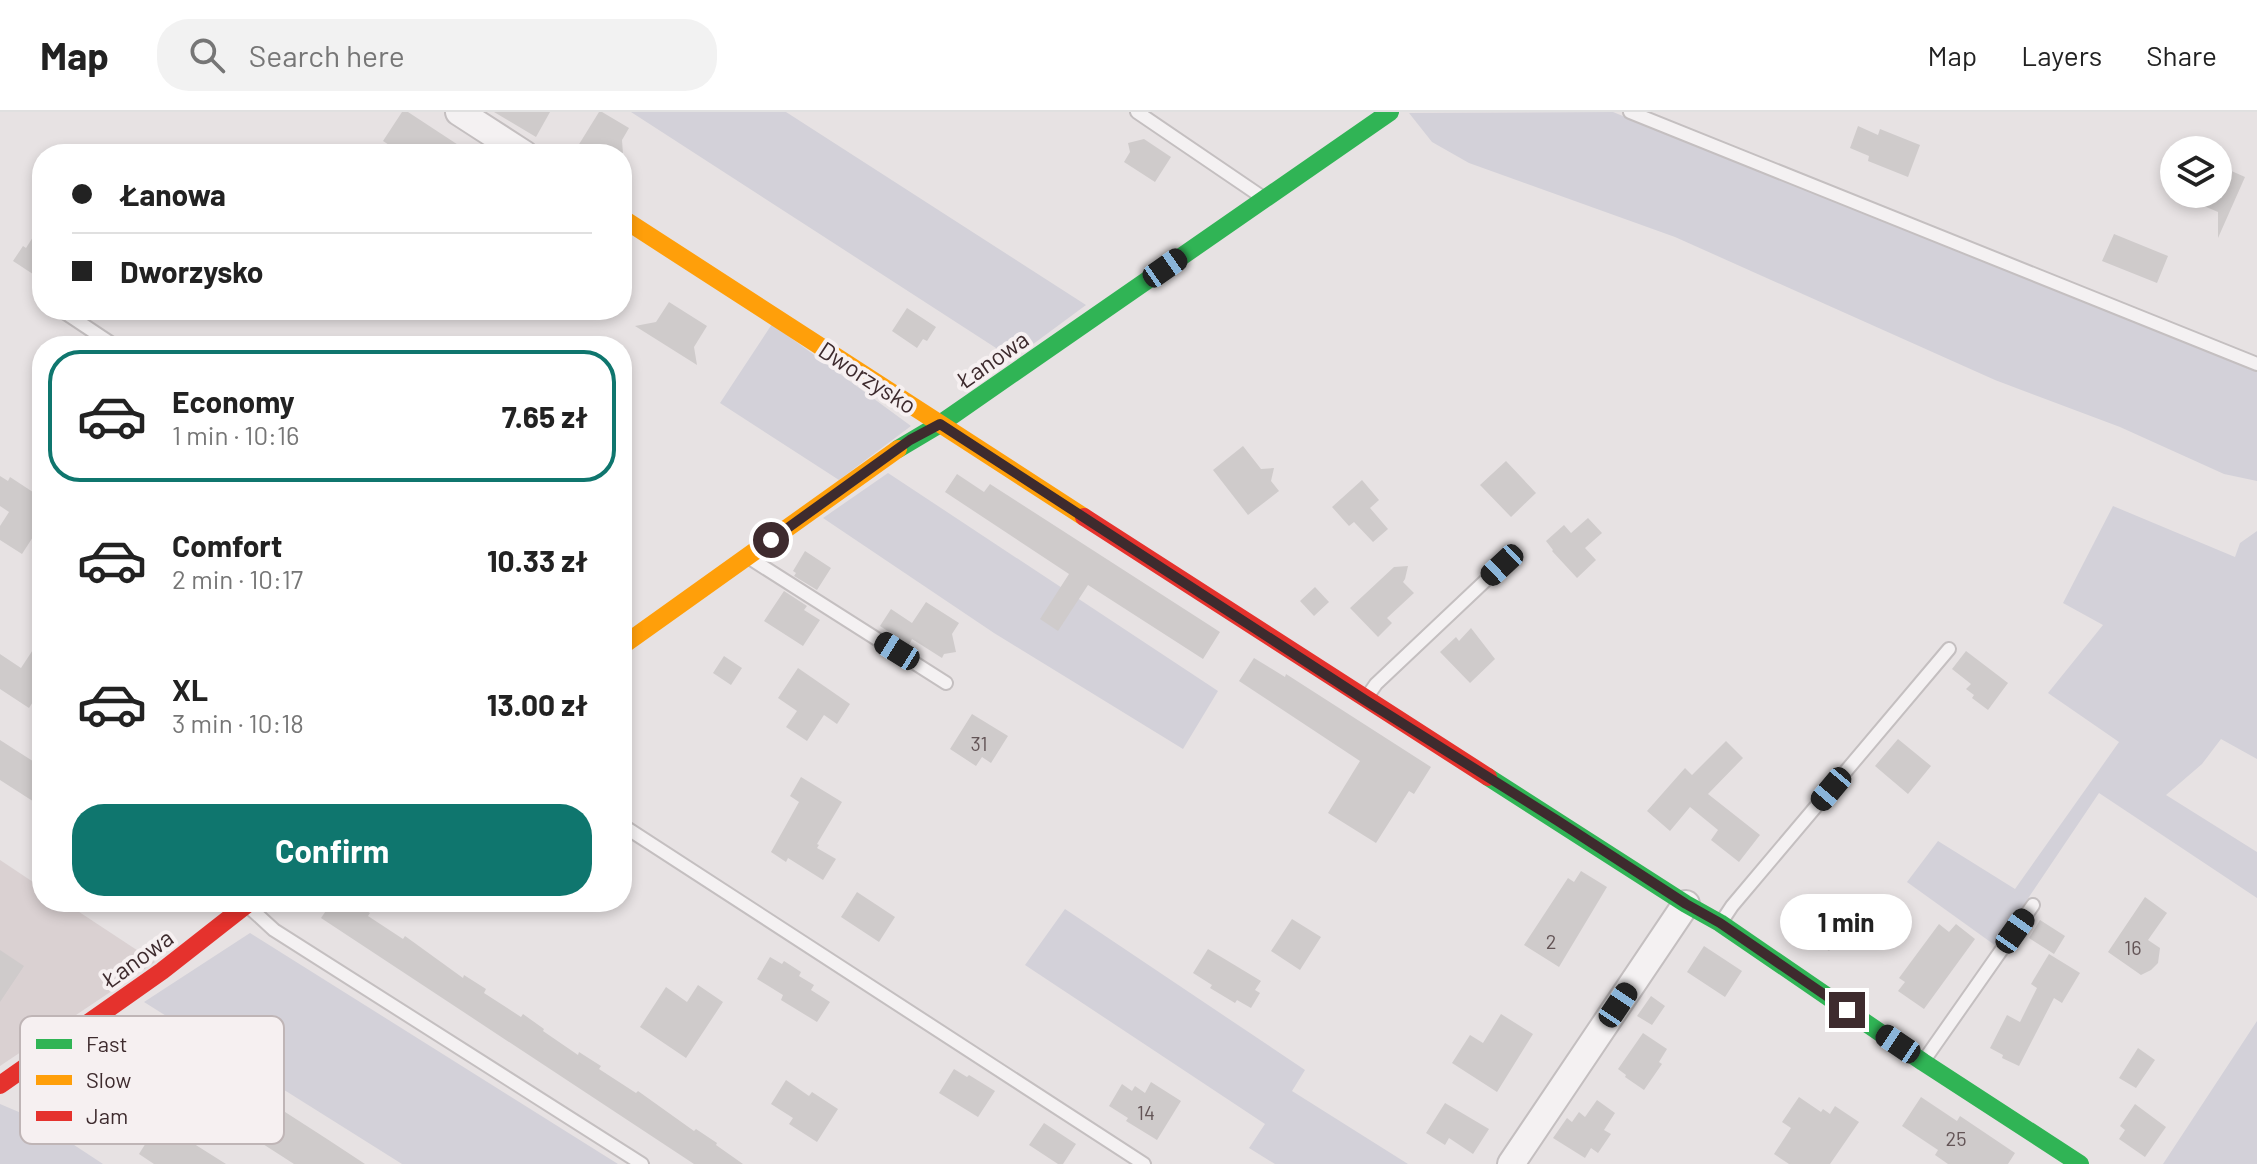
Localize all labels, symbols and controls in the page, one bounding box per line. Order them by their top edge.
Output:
search box [157,19,717,91]
text: Map [40,32,109,78]
icon: search [185,33,229,77]
text: Search here [249,37,405,73]
text: Map [1927,38,1977,72]
text: Layers [2021,38,2102,72]
text: Share [2146,38,2217,72]
map controls [2160,136,2232,208]
button: layers [2160,136,2232,208]
text: Łanowa [120,176,226,212]
car [1138,244,1192,292]
text: Dworzysko [120,253,264,289]
street label: Łanowa [950,324,1034,395]
street label: Dworzysko [814,335,922,419]
icon: car [76,380,148,452]
text: Economy [172,383,295,419]
text: 7.65 zł [502,398,588,434]
text: 1 min · 10:16 [172,419,299,450]
route start [753,522,789,558]
icon: car [76,524,148,596]
text: Comfort [172,527,282,563]
car [1476,540,1528,590]
text: 10.33 zł [487,542,588,578]
text: 2 min · 10:17 [172,563,303,594]
car [870,628,924,674]
icon: car [76,668,148,740]
text: XL [172,671,208,707]
text: 13.00 zł [487,686,588,722]
text: 3 min · 10:18 [172,707,304,738]
house number: 31 [970,731,988,755]
car [1806,763,1856,815]
button: Confirm [72,804,592,896]
callout: 1 min [1781,894,1913,950]
car [1991,904,2039,958]
text: 1 min [1818,906,1874,937]
street label: Łanowa [95,922,178,994]
house number: 2 [1546,929,1556,953]
house number: 16 [2124,935,2142,959]
car [1595,978,1641,1032]
route end [1829,992,1865,1028]
legend [20,1016,284,1144]
car [1871,1021,1925,1067]
text: Fast [86,1030,128,1056]
text: Slow [86,1066,131,1092]
house number: 14 [1137,1100,1155,1124]
text: Jam [86,1102,128,1128]
house number: 25 [1946,1126,1967,1150]

